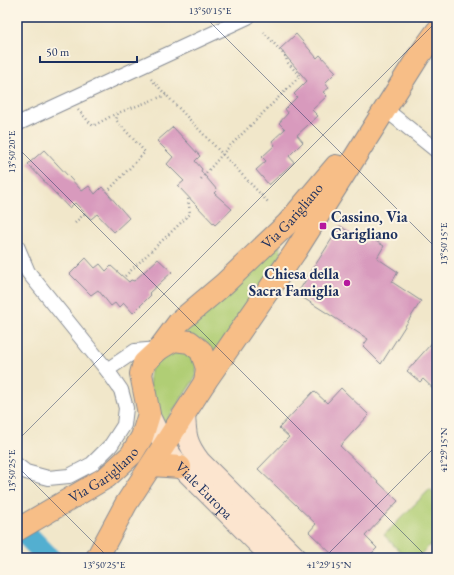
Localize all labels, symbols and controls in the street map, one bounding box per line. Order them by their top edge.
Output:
text: 13°50'15"E [189,4,232,17]
scale bar [40,38,137,64]
text: 50 m [46,44,70,60]
text: 13°50'20"E [5,130,18,173]
street label: Via Garigliano [257,178,327,253]
place label: Cassino, Via Garigliano [331,207,408,243]
marker: Cassino, Via Garigliano [318,221,328,231]
text: 13°50'15"E [437,222,450,265]
place label: Chiesa della Sacra Famiglia [249,264,339,300]
marker: Chiesa della Sacra Famiglia [342,278,352,288]
text: 41°29'15"N [437,427,450,472]
street label: Via Garigliano [65,443,143,507]
text: 13°50'25"E [5,449,18,492]
street label: Viale Europa [172,457,237,523]
text: 13°50'25"E [83,558,126,571]
text: 41°29'15"N [307,558,352,571]

